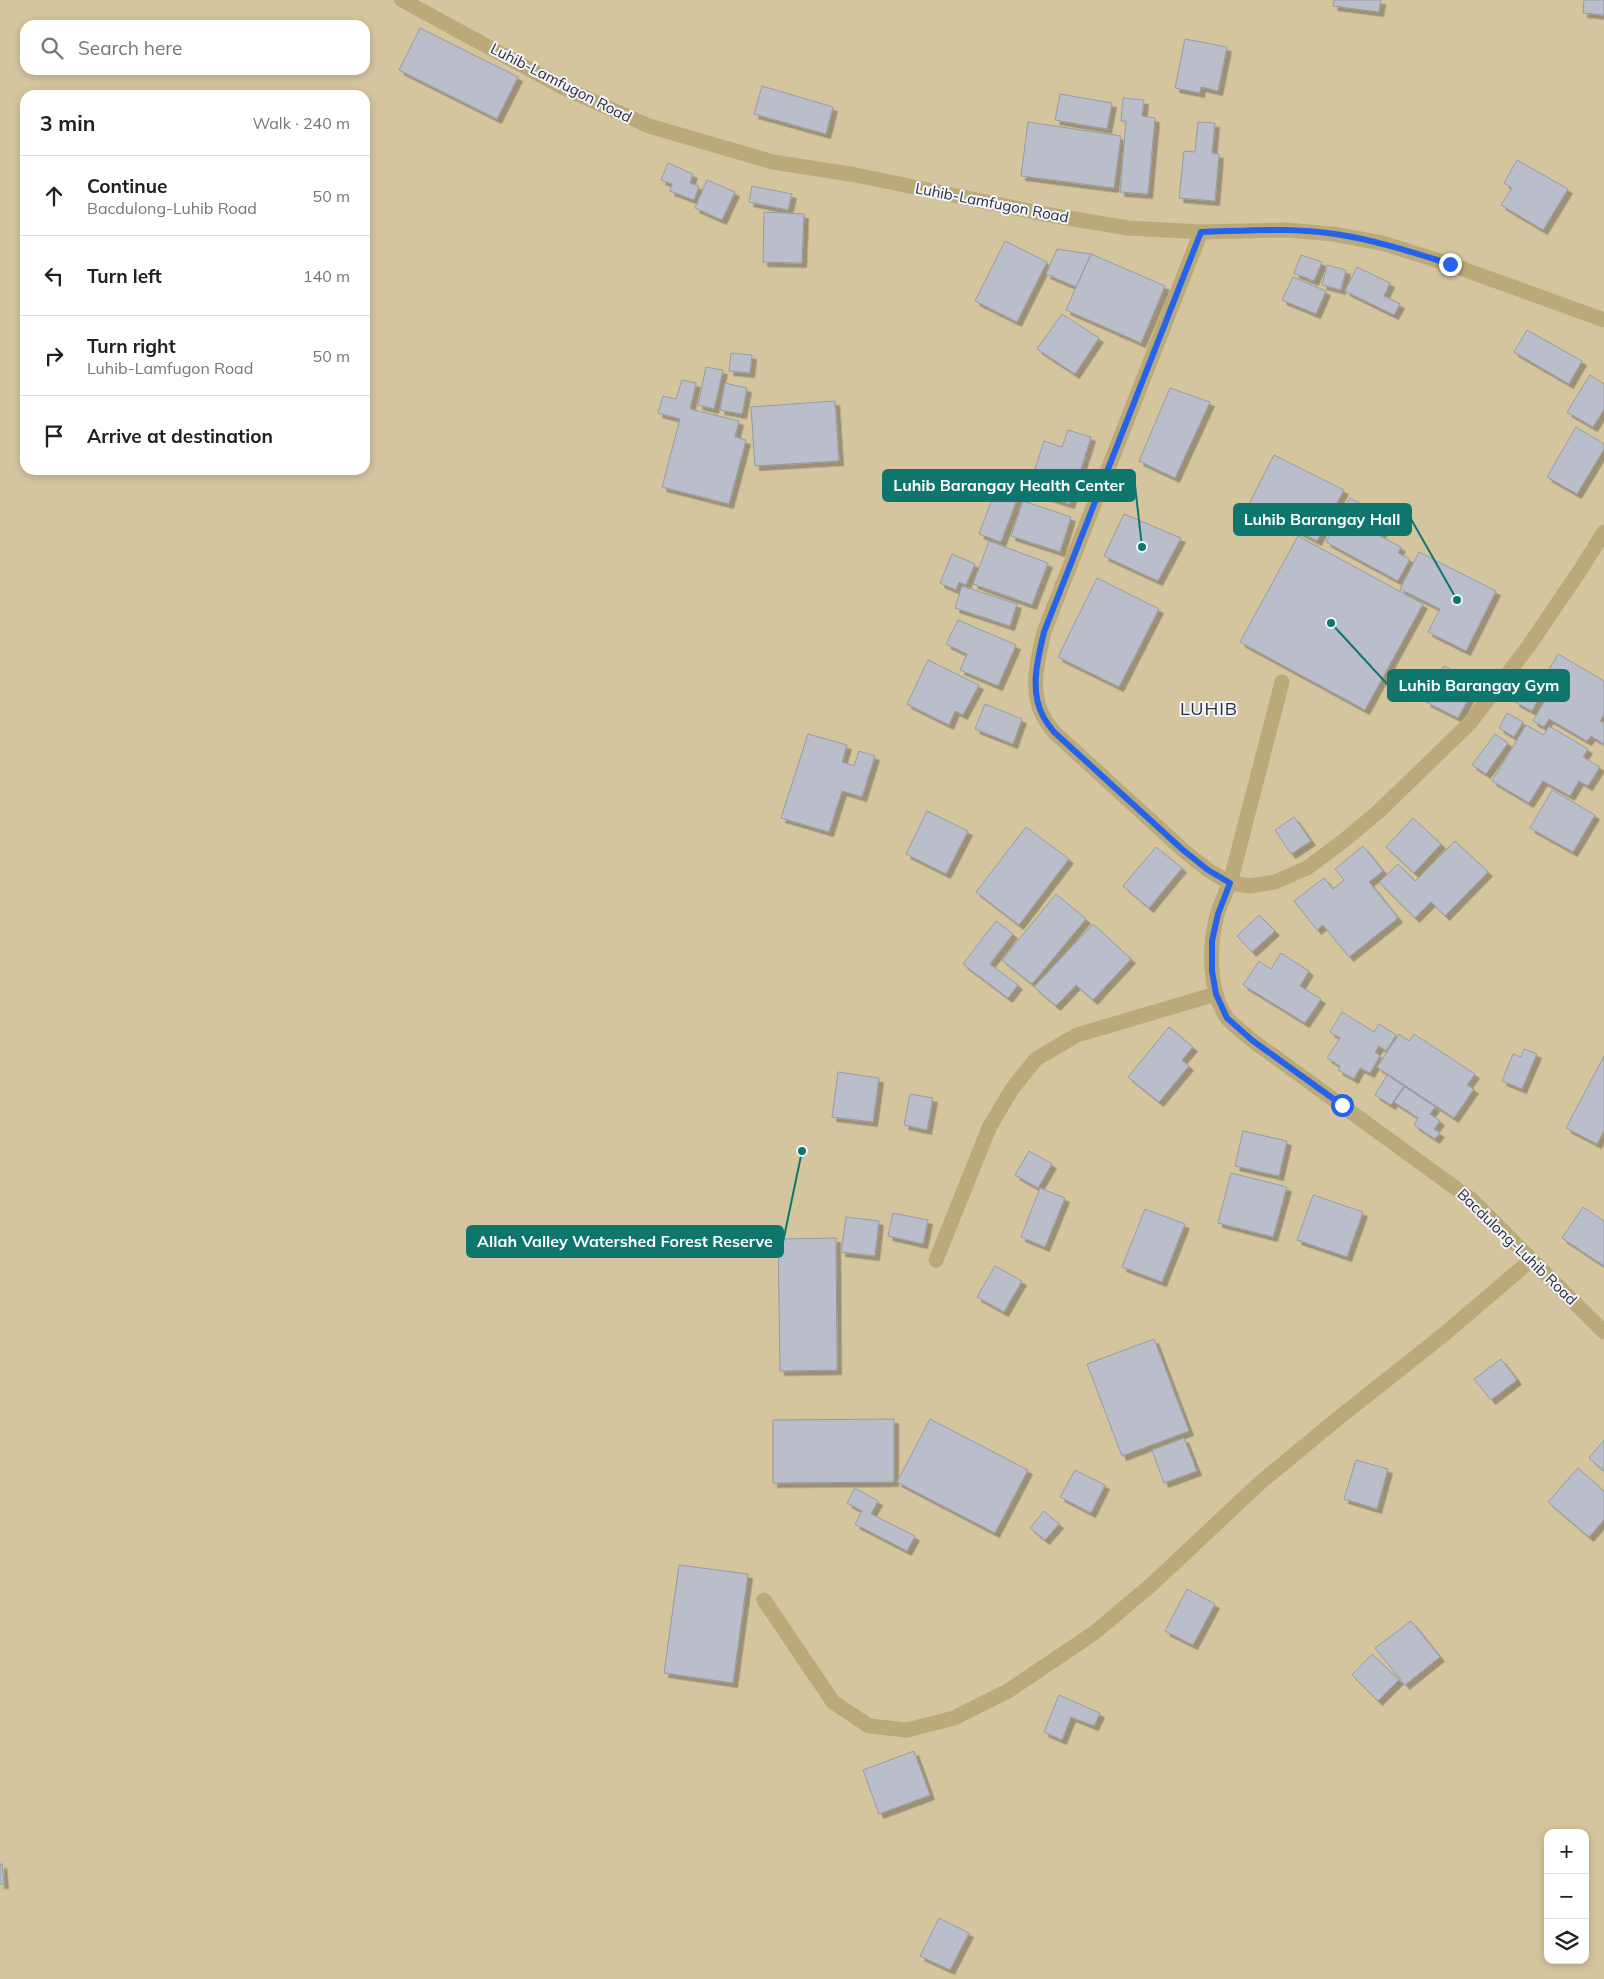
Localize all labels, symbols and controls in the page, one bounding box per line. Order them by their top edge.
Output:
search box [20,20,370,75]
icon: search [38,34,66,62]
text: Search here [78,36,182,60]
street label: Luhib-Lamfugon Road [487,39,635,126]
text: 3 min [40,110,95,136]
text: Walk · 240 m [252,113,350,133]
text: Continue [87,174,167,198]
street label: Luhib-Lamfugon Road [914,178,1070,227]
icon: ahead [40,182,68,210]
text: 50 m [313,186,350,206]
text: Bacdulong-Luhib Road [87,198,257,218]
route end [1439,253,1462,276]
icon: left [40,262,68,290]
text: Turn left [87,264,162,288]
text: 140 m [303,266,350,286]
text: Turn right [87,334,176,358]
icon: right [40,342,68,370]
text: 50 m [313,346,350,366]
text: Luhib-Lamfugon Road [87,358,253,378]
icon: arrive [40,422,68,450]
text: Arrive at destination [87,424,273,448]
callout: Luhib Barangay Health Center [883,470,1135,501]
text: Luhib Barangay Health Center [893,475,1125,495]
callout: Luhib Barangay Hall [1234,504,1411,535]
text: Luhib Barangay Hall [1244,509,1400,529]
callout: Luhib Barangay Gym [1388,670,1569,701]
text: Luhib Barangay Gym [1399,675,1559,695]
district label: LUHIB [1180,697,1238,720]
route start [1331,1094,1354,1117]
street label: Bacdulong-Luhib Road [1453,1184,1581,1309]
callout: Allah Valley Watershed Forest Reserve [467,1226,783,1257]
text: Allah Valley Watershed Forest Reserve [477,1231,773,1251]
map controls [1544,1829,1589,1964]
button: + [1544,1829,1589,1874]
button: − [1544,1874,1589,1919]
button: layers [1544,1919,1589,1964]

